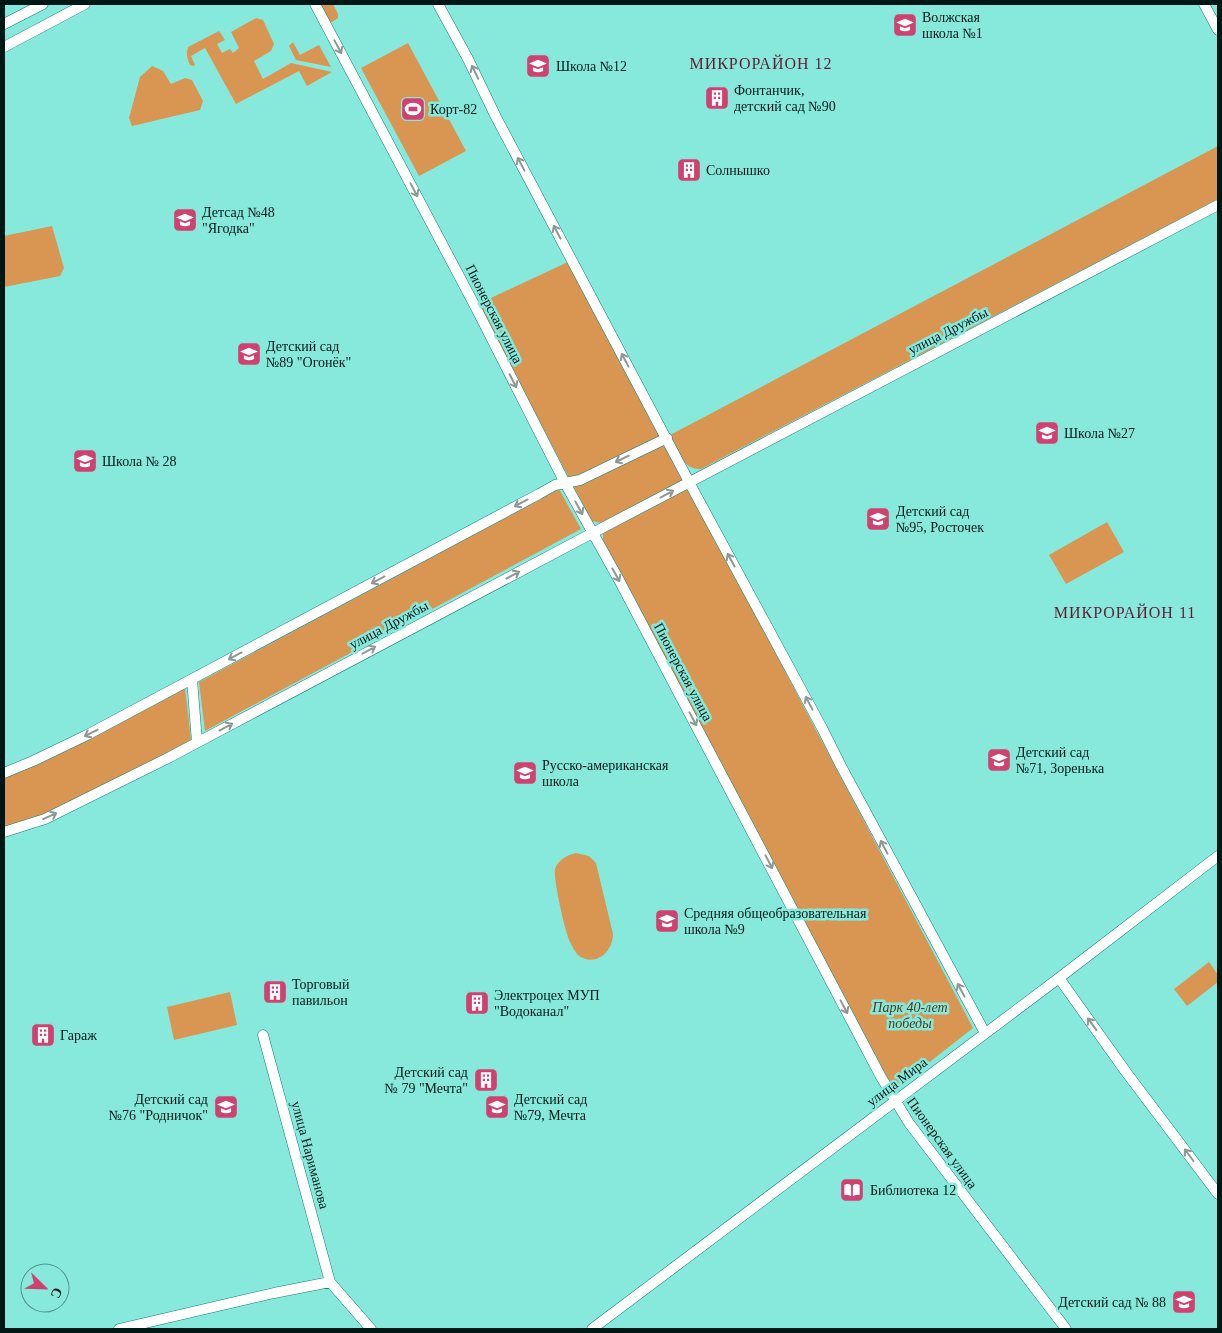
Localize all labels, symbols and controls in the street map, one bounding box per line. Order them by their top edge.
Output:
place label: Волжская школа №1 [922,10,983,41]
school or university icon: Волжская школа №1 [892,12,918,38]
one-way arrow [333,39,343,54]
school or university icon: Школа №12 [525,53,551,79]
district label: МИКРОРАЙОН 12 [689,54,833,72]
place label: Школа №12 [556,59,627,74]
one-way arrow [470,65,480,80]
place label: Фонтанчик, детский сад №90 [734,83,836,114]
building icon: Фонтанчик, детский сад №90 [704,85,730,111]
sports icon: Корт-82 [400,96,426,122]
place label: Корт-82 [430,102,477,117]
one-way arrow [516,157,525,172]
building icon: Солнышко [676,157,702,183]
place label: Солнышко [706,163,770,178]
one-way arrow [410,182,419,197]
place label: Детсад №48 "Ягодка" [202,205,275,236]
school or university icon: Детсад №48 "Ягодка" [172,207,198,233]
one-way arrow [552,225,561,240]
street label: Пионерская улица [463,262,526,367]
street label: улица Дружбы [906,304,991,357]
place label: Детский сад №89 "Огонёк" [266,339,351,370]
school or university icon: Детский сад №89 "Огонёк" [236,341,262,367]
one-way arrow [620,353,630,368]
one-way arrow [509,373,518,388]
school or university icon: Школа №27 [1034,420,1060,446]
place label: Школа №27 [1064,426,1135,441]
school or university icon: Школа № 28 [72,448,98,474]
place label: Школа № 28 [102,454,177,469]
one-way arrow [615,454,630,464]
one-way arrow [659,489,674,498]
one-way arrow [514,499,529,508]
one-way arrow [575,500,584,515]
place label: Детский сад №95, Росточек [896,504,984,535]
school or university icon: Детский сад №95, Росточек [865,506,891,532]
one-way arrow [726,553,736,568]
one-way arrow [612,568,622,582]
one-way arrow [505,570,520,579]
one-way arrow [371,576,386,585]
street label: улица Дружбы [347,598,432,652]
district label: МИКРОРАЙОН 11 [1054,603,1196,621]
street label: Пионерская улица [651,620,716,724]
one-way arrow [361,645,376,654]
one-way arrow [227,651,242,661]
one-way arrow [803,696,813,711]
one-way arrow [689,711,698,726]
one-way arrow [218,722,233,731]
one-way arrow [84,728,99,738]
place label: Детский сад №71, Зоренька [1016,745,1105,776]
school or university icon: Детский сад №71, Зоренька [986,747,1012,773]
place label: Русско-американская школа [542,758,669,789]
school or university icon: Русско-американская школа [512,760,538,786]
one-way arrow [42,811,57,821]
one-way arrow [879,839,889,854]
one-way arrow [764,855,774,870]
place label: Средняя общеобразовательная школа №9 [684,906,867,937]
school or university icon: Средняя общеобразовательная школа №9 [654,908,680,934]
place label: Торговый павильон [292,977,350,1008]
building icon: Торговый павильон [262,979,288,1005]
one-way arrow [956,982,966,997]
place label: Электроцех МУП "Водоканал" [494,988,600,1019]
building icon: Электроцех МУП "Водоканал" [464,990,490,1016]
one-way arrow [839,999,849,1014]
park label: Парк 40-лет победы [871,1000,948,1031]
one-way arrow [1087,1018,1097,1032]
building icon: Гараж [30,1022,56,1048]
place label: Гараж [60,1028,97,1043]
street label: улица Мира [864,1054,931,1109]
place label: Детский сад № 79 "Мечта" [385,1065,468,1096]
building icon: Детский сад № 79 "Мечта" [473,1067,499,1093]
place label: Детский сад №76 "Родничок" [109,1092,208,1123]
place label: Детский сад №79, Мечта [514,1092,587,1123]
school or university icon: Детский сад №76 "Родничок" [213,1094,239,1120]
school or university icon: Детский сад №79, Мечта [484,1094,510,1120]
street label: Пионерская улица [904,1095,981,1192]
street label: улица Нариманова [288,1099,332,1211]
one-way arrow [1184,1148,1194,1162]
library icon: Библиотека 12 [839,1177,865,1203]
place label: Библиотека 12 [870,1183,956,1198]
north arrow [20,1263,70,1313]
text: С [48,1285,65,1300]
school or university icon: Детский сад № 88 [1171,1289,1197,1315]
place label: Детский сад № 88 [1058,1295,1166,1310]

